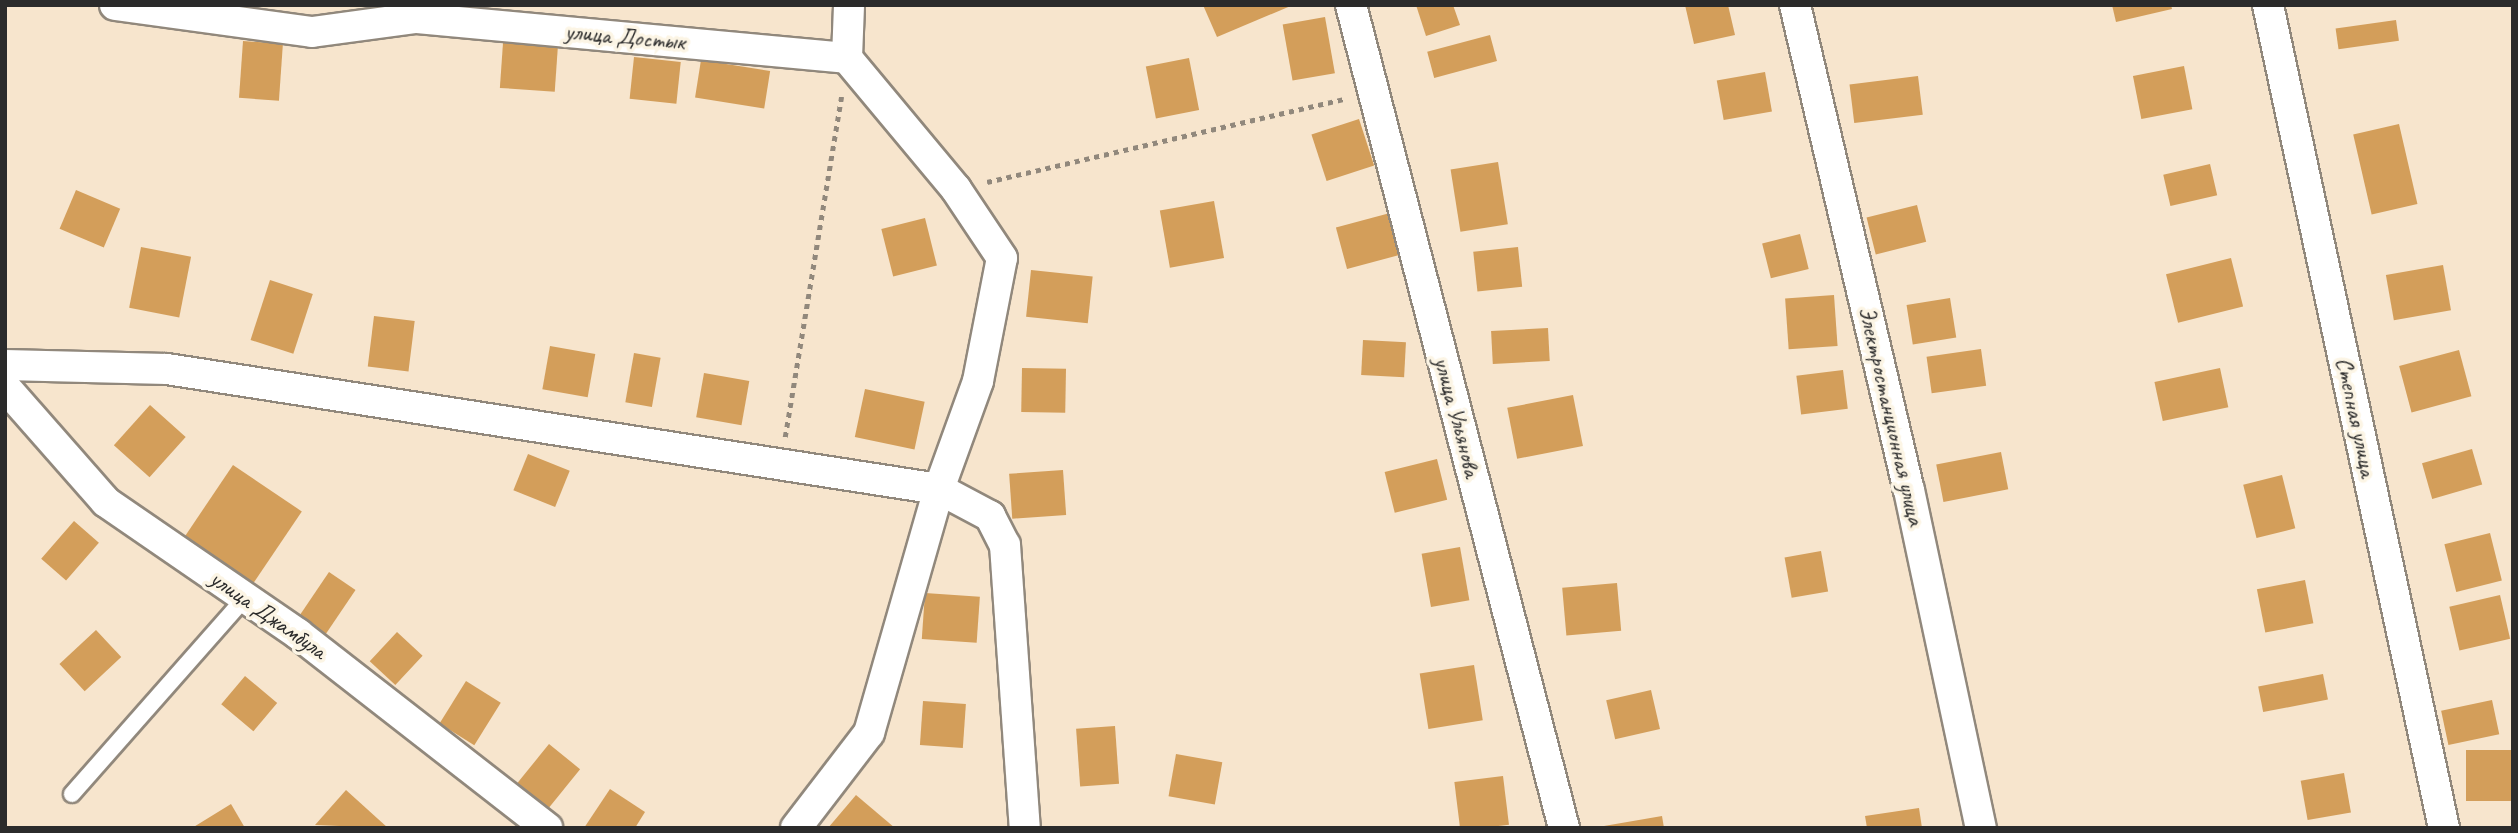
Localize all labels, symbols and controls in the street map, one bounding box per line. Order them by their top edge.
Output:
street label: улица Достык [563,17,687,57]
street label: Электростанционная улица [1852,303,1930,529]
street label: улица Ульянова [1427,354,1487,480]
street label: Степная улица [2329,355,2383,479]
street label: улица Джамбула [203,563,333,667]

